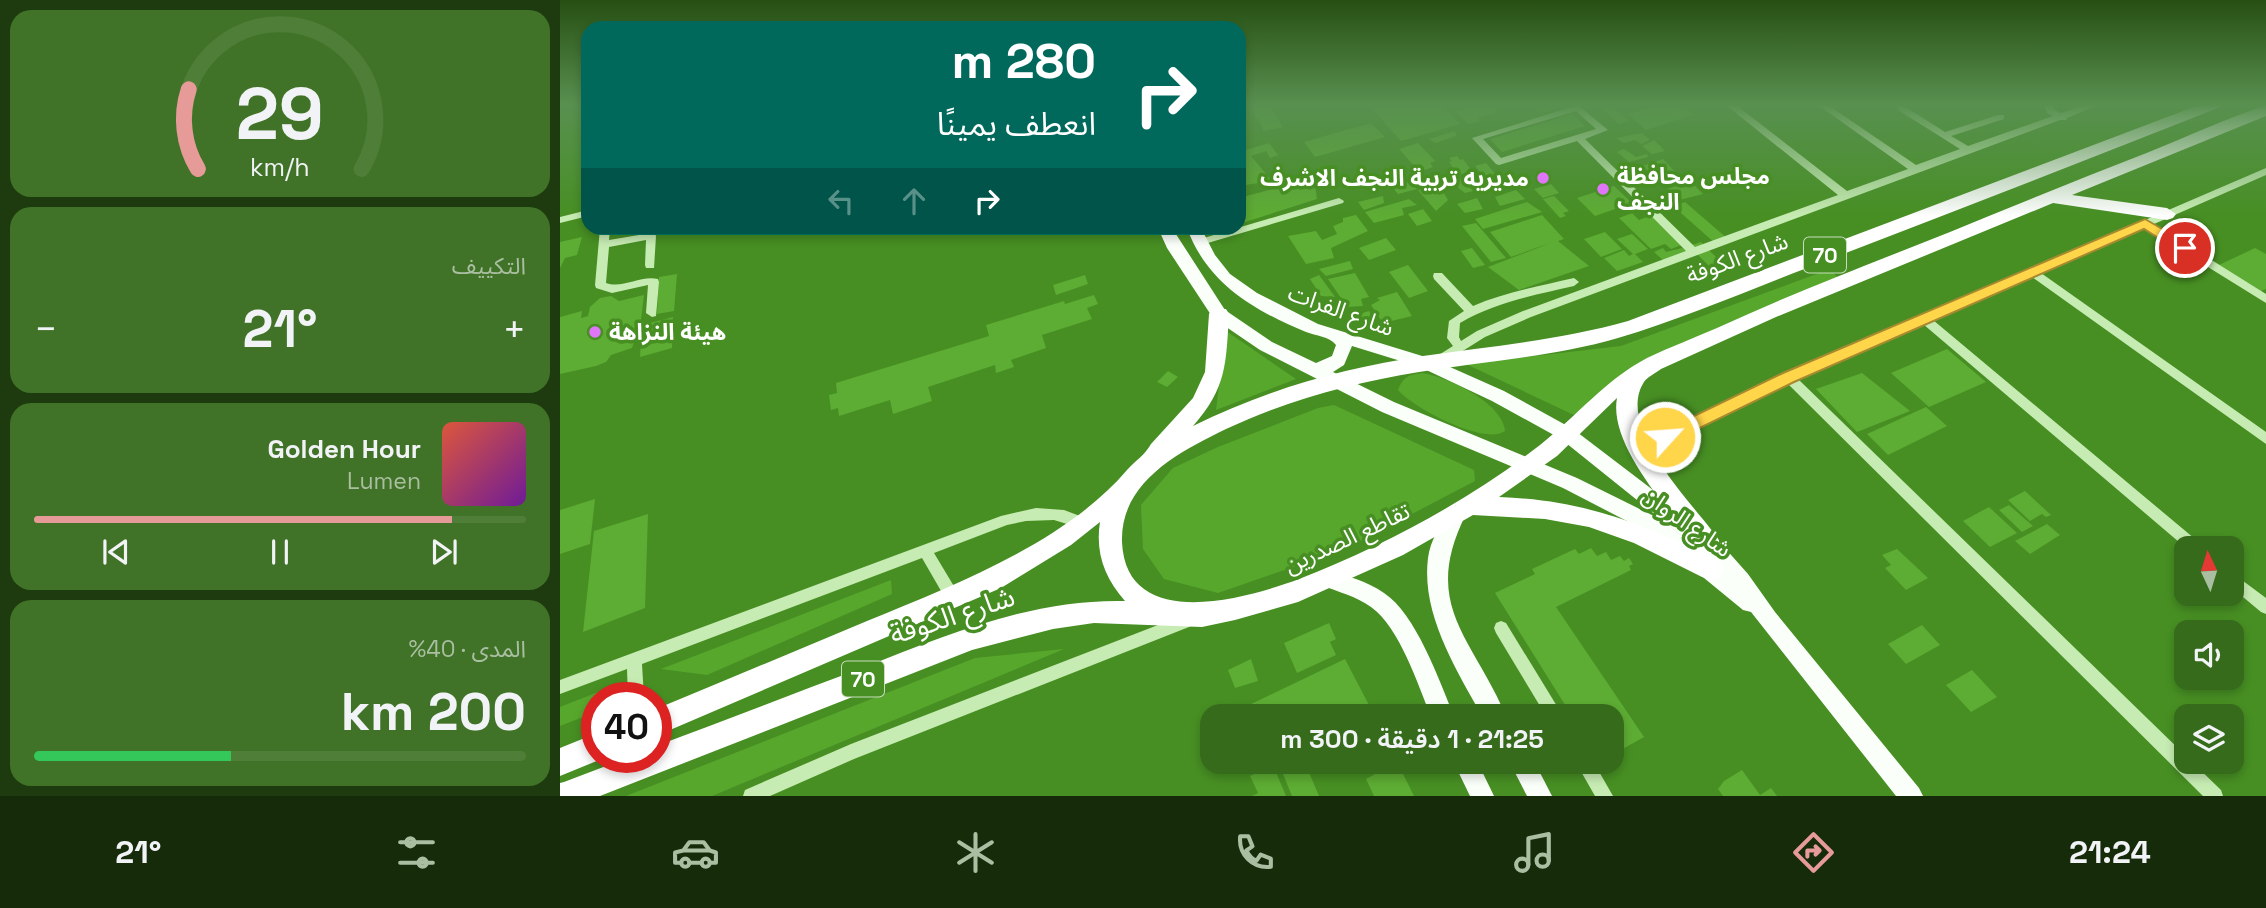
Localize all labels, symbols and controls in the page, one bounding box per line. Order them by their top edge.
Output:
text: 280 m [951,30,1096,92]
icon: right [1120,49,1211,140]
text: 29 [236,68,324,161]
text: انعطف يمينًا [937,104,1096,144]
text: km/h [250,151,310,183]
place label: مجلس محافظة النجف [1617,161,1770,217]
place label: مديريه تربية النجف الاشرف [1260,163,1529,193]
marker: مديريه تربية النجف الاشرف [1535,170,1551,186]
marker: مجلس محافظة النجف [1595,181,1611,197]
icon: left [822,182,860,220]
icon: ahead [895,182,933,220]
icon: right [968,182,1006,220]
pin [2155,218,2215,278]
street label: شارع الكوفة [1682,226,1793,292]
icon: arrive [2166,229,2204,267]
road number: 70 [1804,238,1846,272]
text: التكييف [452,251,526,281]
street label: شارع الفرات [1283,277,1398,345]
text: 21° [243,296,317,362]
text: − [34,305,58,353]
text: + [502,305,526,353]
place label: هيئة النزاهة [609,317,726,347]
marker: هيئة النزاهة [587,324,603,340]
position arrow [1628,400,1702,474]
text: Golden Hour [267,432,421,466]
text: Lumen [347,466,421,496]
street label: شارع الروان [1635,480,1738,565]
street label: تقاطع الصدرين [1279,496,1416,582]
icon: previous [97,533,135,571]
icon: pause [261,533,299,571]
icon: next [425,533,463,571]
north arrow [2174,536,2244,606]
map controls [2174,536,2244,774]
street label: شارع الكوفة [885,578,1020,655]
button: sound [2174,620,2244,690]
text: المدى · 40% [409,634,526,664]
road number: 70 [842,662,884,696]
text: 200 km [341,679,526,745]
speed limit sign: 40 [581,682,672,773]
button: layers [2174,704,2244,774]
text: 21:25 · 1 دقيقة · 300 m [1280,722,1544,756]
icon: filters [392,828,441,877]
icon: car [671,828,720,877]
icon: climate [951,828,1000,877]
icon: phone [1230,828,1279,877]
icon: music [1510,828,1559,877]
icon: directions [1789,828,1838,877]
text: 21° [115,832,161,872]
text: 21:24 [2069,832,2151,872]

